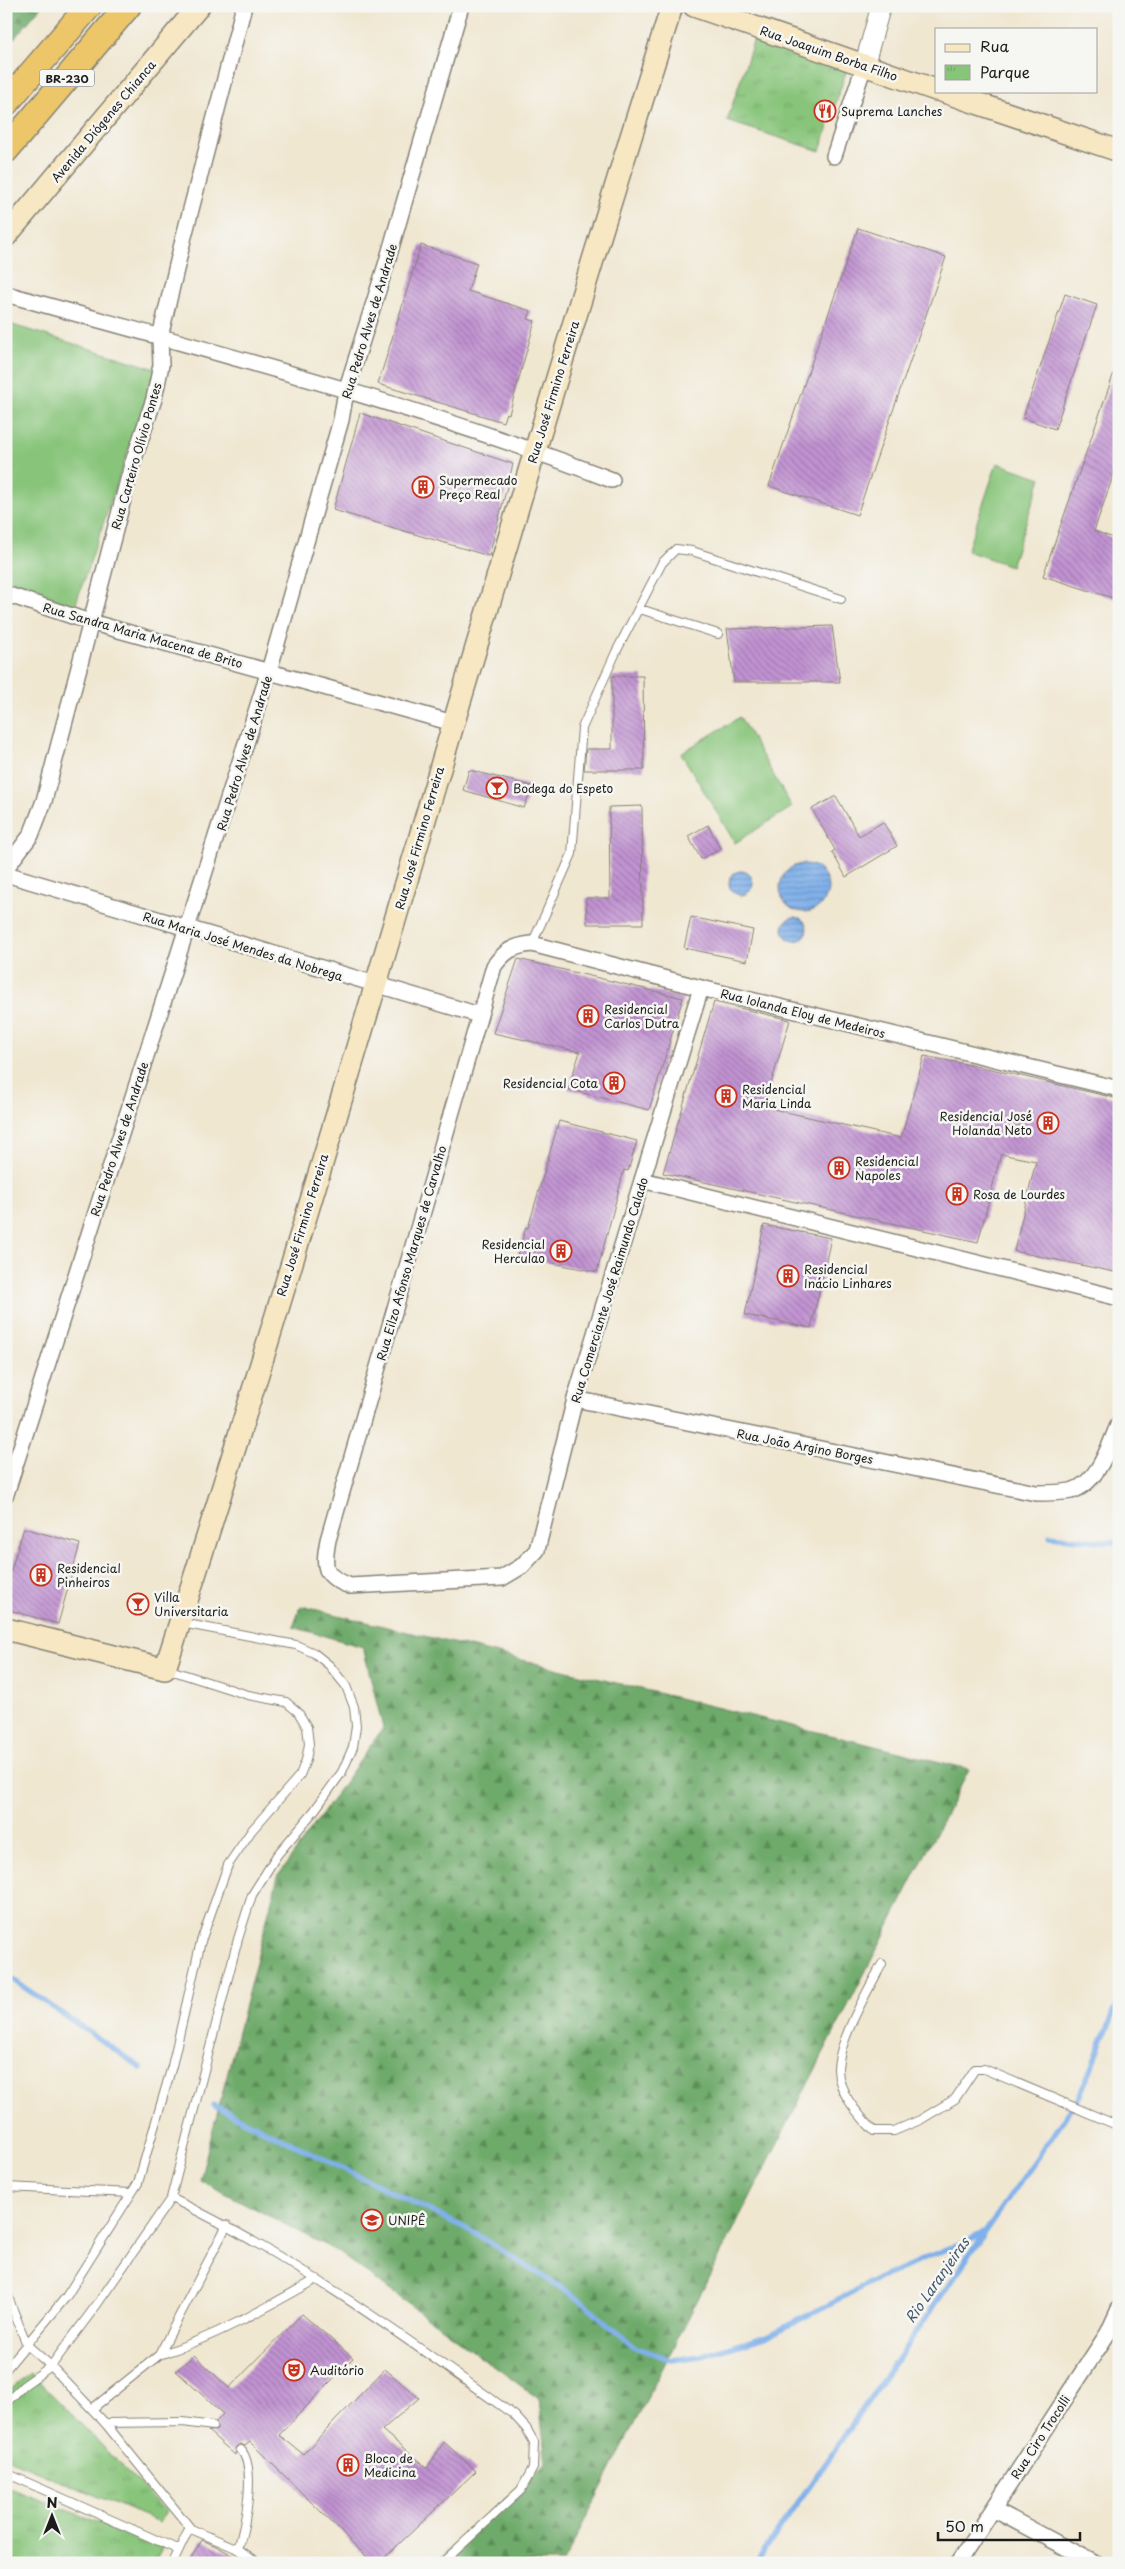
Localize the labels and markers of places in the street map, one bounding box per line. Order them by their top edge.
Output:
restaurant icon: Suprema Lanches [813,99,837,123]
place label: Suprema Lanches [841,102,943,120]
place label: Supermecado Preço Real [439,471,518,503]
building icon: Supermecado Preço Real [411,475,435,499]
bar icon: Bodega do Espeto [485,776,509,800]
place label: Bodega do Espeto [513,779,614,797]
place label: Residencial Carlos Dutra [604,1000,680,1032]
building icon: Residencial Carlos Dutra [576,1004,600,1028]
building icon: Residencial Cota [602,1071,626,1095]
place label: Residencial Cota [503,1074,599,1092]
place label: Residencial Maria Linda [742,1080,812,1112]
building icon: Residencial Maria Linda [714,1084,738,1108]
place label: Residencial José Holanda Neto [940,1107,1032,1139]
building icon: Residencial José Holanda Neto [1036,1111,1060,1135]
place label: Residencial Napoles [855,1152,919,1184]
building icon: Residencial Napoles [827,1156,851,1180]
building icon: Rosa de Lourdes [945,1182,969,1206]
place label: Rosa de Lourdes [973,1185,1066,1203]
place label: Residencial Herculao [481,1235,545,1267]
building icon: Residencial Herculao [549,1239,573,1263]
place label: Residencial Inácio Linhares [804,1260,892,1292]
building icon: Residencial Inácio Linhares [776,1264,800,1288]
place label: Residencial Pinheiros [57,1559,121,1591]
building icon: Residencial Pinheiros [29,1563,53,1587]
place label: Villa Universitaria [154,1588,229,1620]
bar icon: Villa Universitaria [126,1592,150,1616]
school or university icon: UNIPÊ [360,2208,384,2232]
place label: UNIPÊ [388,2211,426,2229]
theatre icon: Auditório [282,2358,306,2382]
place label: Auditório [310,2361,364,2379]
place label: Bloco de Medicina [364,2449,417,2481]
building icon: Bloco de Medicina [336,2453,360,2477]

